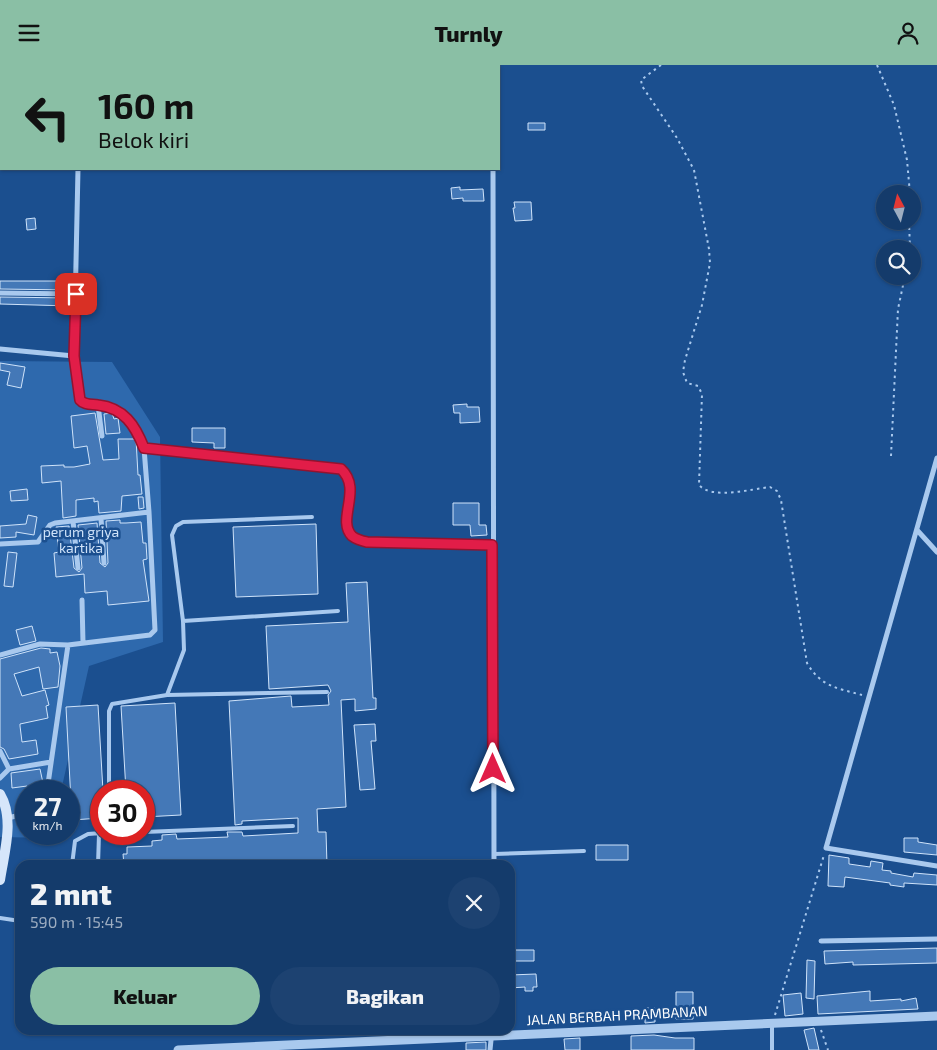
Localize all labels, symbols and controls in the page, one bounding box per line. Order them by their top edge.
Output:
icon: menu [15,19,43,47]
icon: person [894,19,922,47]
text: Turnly [434,20,503,46]
text: 160 m [98,84,194,126]
icon: left [15,85,80,150]
text: Belok kiri [98,126,189,152]
north arrow [876,185,921,230]
map controls [876,185,921,285]
button: search [876,240,921,285]
pin [55,273,97,315]
icon: arrive [62,280,90,308]
park label: perum griya kartika [43,523,119,556]
position arrow [466,742,518,794]
speed limit sign: 30 [90,780,155,845]
text: 27 [34,791,61,821]
text: km/h [33,818,62,832]
text: 2 mnt [30,875,112,911]
button: close [448,877,500,929]
text: 590 m · 15:45 [30,912,123,931]
button: Keluar [30,967,260,1025]
button: Bagikan [270,967,500,1025]
street label: JALAN BERBAH PRAMBANAN [526,1002,708,1028]

